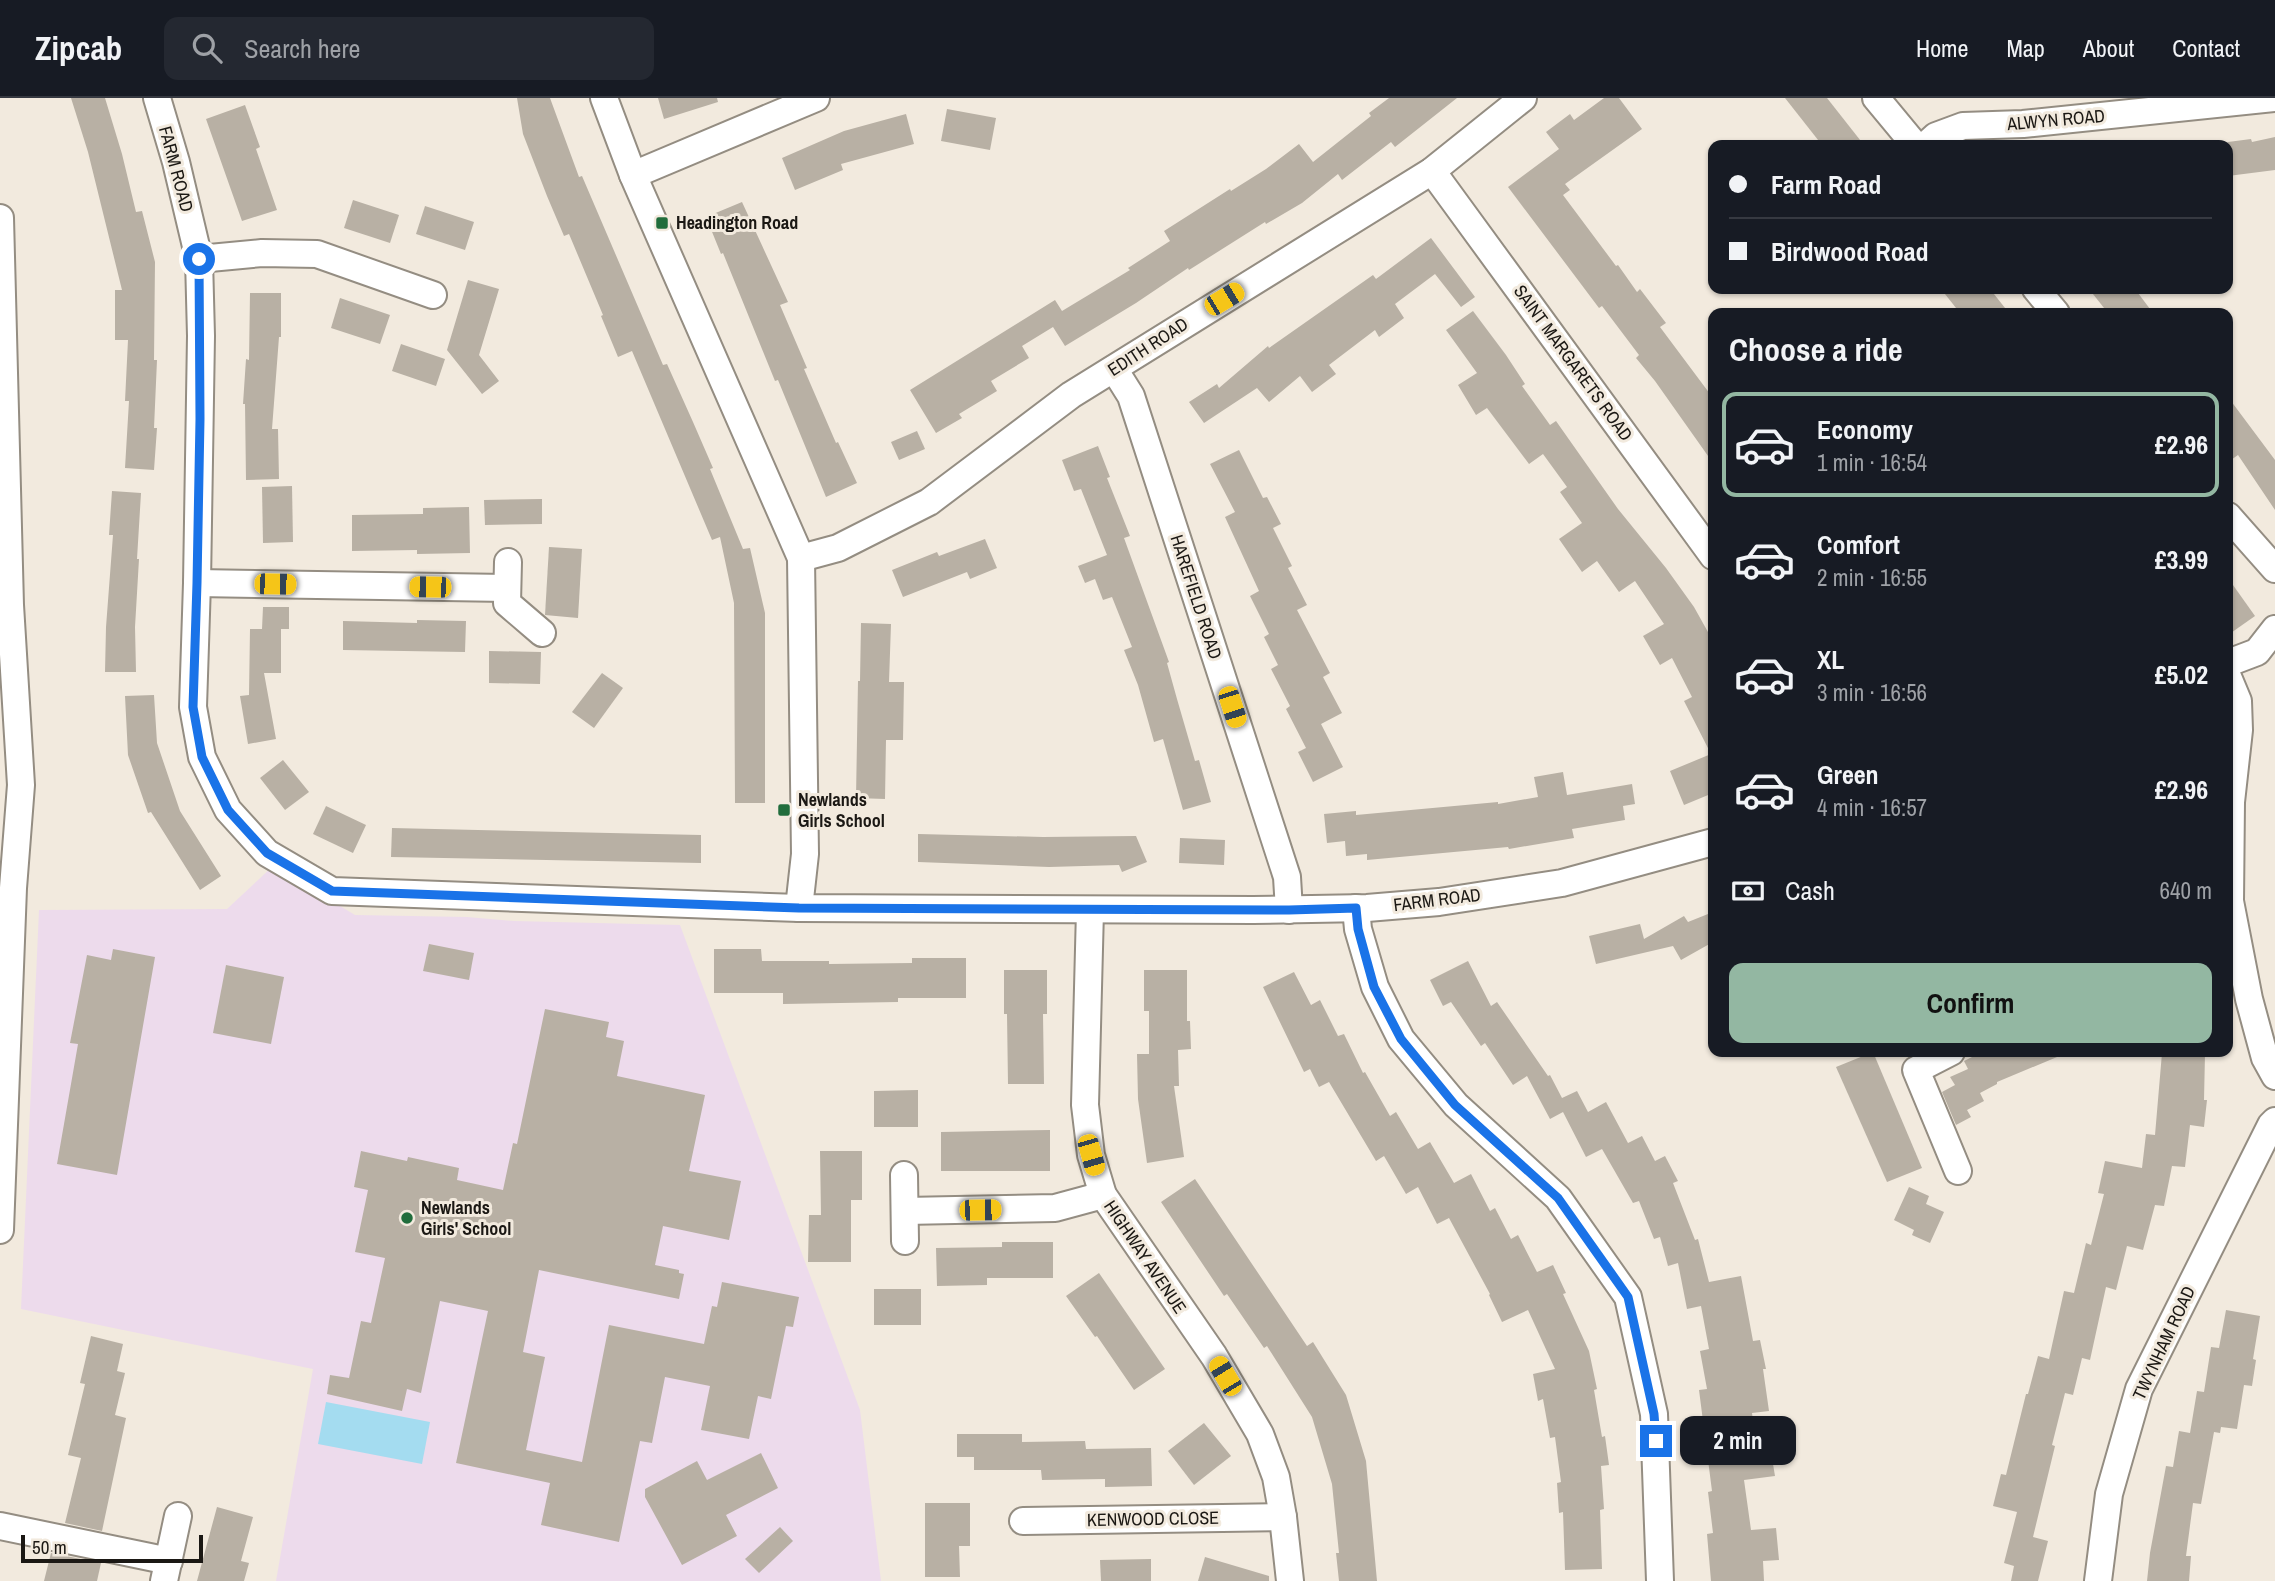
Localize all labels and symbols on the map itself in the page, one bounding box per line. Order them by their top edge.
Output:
street label: ALWYN ROAD [2005,103,2106,136]
street label: FARM ROAD [153,123,200,214]
place label: Headington Road [676,210,798,235]
marker: Headington Road [654,215,670,231]
route start [183,243,215,275]
car [1201,279,1248,319]
street label: SAINT MARGARETS ROAD [1508,279,1639,446]
street label: EDITH ROAD [1103,311,1193,382]
street label: HAREFIELD ROAD [1165,531,1228,662]
car [254,573,297,595]
car [409,576,452,598]
car [1216,684,1249,730]
place label: Newlands Girls School [798,787,885,833]
marker: Newlands Girls School [776,802,792,818]
street label: FARM ROAD [1392,882,1482,917]
car [1076,1132,1107,1178]
place label: Newlands Girls' School [421,1195,511,1241]
street label: HIGHWAY AVENUE [1098,1195,1193,1318]
car [959,1199,1002,1221]
marker: Newlands Girls' School [399,1210,415,1226]
street label: TWYNHAM ROAD [2126,1282,2201,1404]
car [1206,1353,1245,1399]
callout: 2 min [1680,1416,1796,1466]
route end [1640,1425,1672,1457]
street label: KENWOOD CLOSE [1087,1505,1219,1532]
scale bar [21,1532,203,1564]

